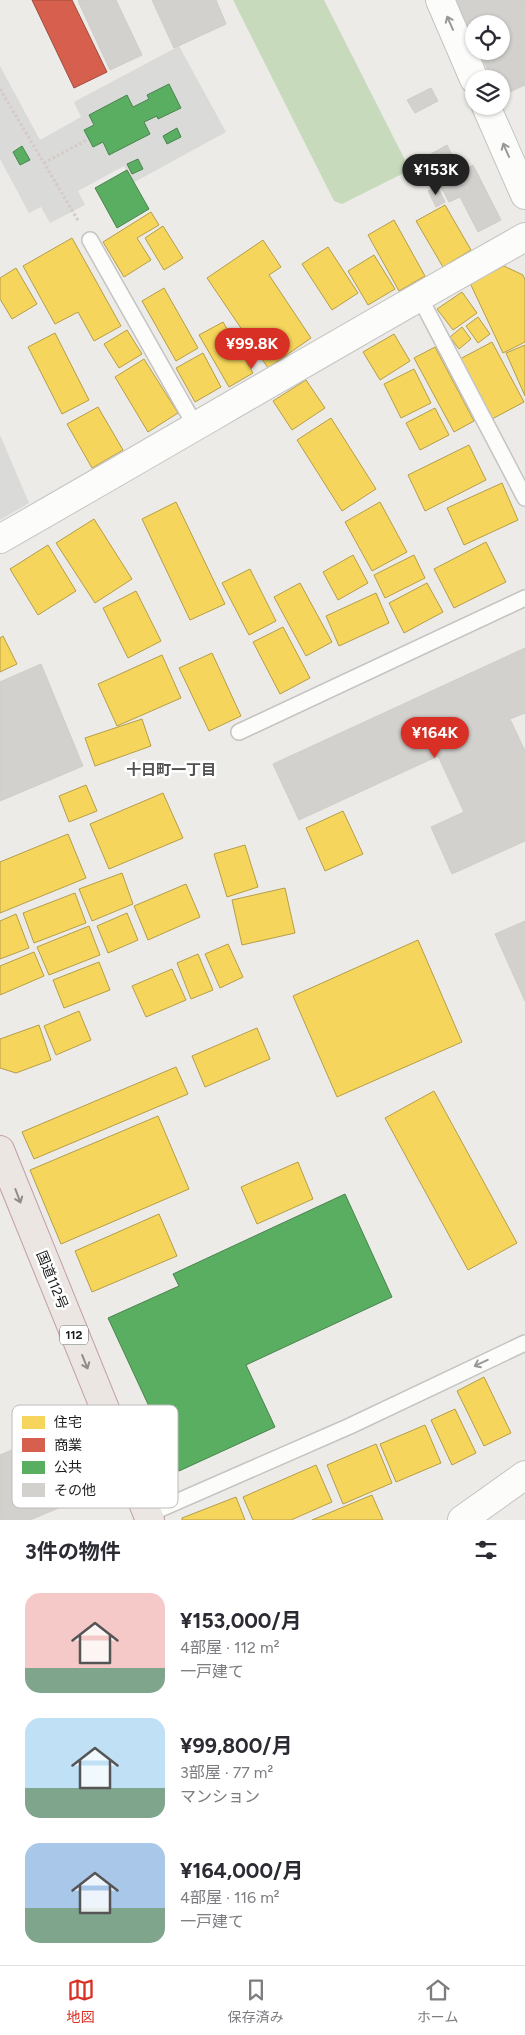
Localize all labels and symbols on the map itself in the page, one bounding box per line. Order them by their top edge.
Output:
one-way arrow [445,16,455,31]
one-way arrow [500,143,510,158]
pin: ¥153K [401,154,471,196]
pin: ¥99.8K [211,328,293,370]
pin: ¥164K [400,716,470,759]
district label: 十日町一丁目 [126,761,216,779]
one-way arrow [13,1188,23,1203]
street label: 国道112号 [33,1248,71,1312]
road number: 112 [60,1326,88,1344]
one-way arrow [82,1355,91,1370]
one-way arrow [474,1359,489,1369]
legend [12,1405,178,1508]
text: 住宅 [54,1414,82,1431]
text: 商業 [54,1437,82,1454]
text: 公共 [54,1459,82,1476]
text: その他 [54,1482,96,1499]

